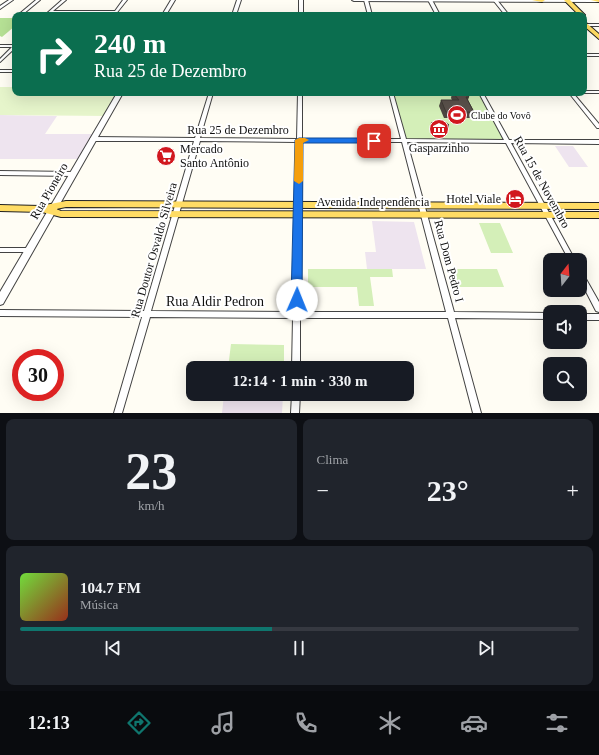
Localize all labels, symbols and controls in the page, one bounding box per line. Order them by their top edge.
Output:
icon: right [28,28,80,80]
text: 240 m [94,28,166,59]
text: Rua 25 de Dezembro [94,61,246,81]
sports icon: Clube do Vovô [446,104,468,126]
place label: Clube do Vovô [471,110,531,121]
museum icon: Gasparzinho [428,118,450,140]
street label: Rua 25 de Dezembro [187,123,289,137]
pin [357,124,391,158]
icon: arrive [363,130,385,152]
street label: Rua 15 de Novembro [511,134,573,230]
place label: Gasparzinho [409,141,469,155]
place label: Mercado Santo Antônio [180,142,249,170]
supermarket icon: Mercado Santo Antônio [155,145,177,167]
street label: Rua Pioneiro [27,160,71,222]
street label: Rua Doutor Osvaldo Silveira [128,180,180,319]
hotel icon: Hotel Viale [504,188,526,210]
place label: Hotel Viale [446,192,501,206]
street label: Avenida Independência [317,195,430,209]
street label: Rua Dom Pedro I [431,218,467,304]
north arrow [543,253,587,297]
map controls [543,253,587,401]
position arrow [276,279,318,321]
street label: Rua Aldir Pedron [166,294,264,309]
button: sound [543,305,587,349]
speed limit sign: 30 [12,349,64,401]
button: search [543,357,587,401]
text: 12:14 · 1 min · 330 m [233,373,368,389]
text: 23 [125,443,177,500]
text: Clima [317,452,348,467]
text: 23° [427,474,469,507]
text: − [317,478,329,503]
text: + [567,478,579,503]
text: km/h [138,498,165,513]
text: 104.7 FM [80,580,141,596]
text: Música [80,597,118,612]
icon: previous [102,637,124,659]
icon: pause [288,637,310,659]
icon: next [475,637,497,659]
icon: directions [125,709,153,737]
icon: music [209,709,237,737]
icon: phone [292,709,320,737]
icon: climate [376,709,404,737]
icon: car [460,709,488,737]
icon: filters [543,709,571,737]
text: 12:13 [28,713,70,733]

